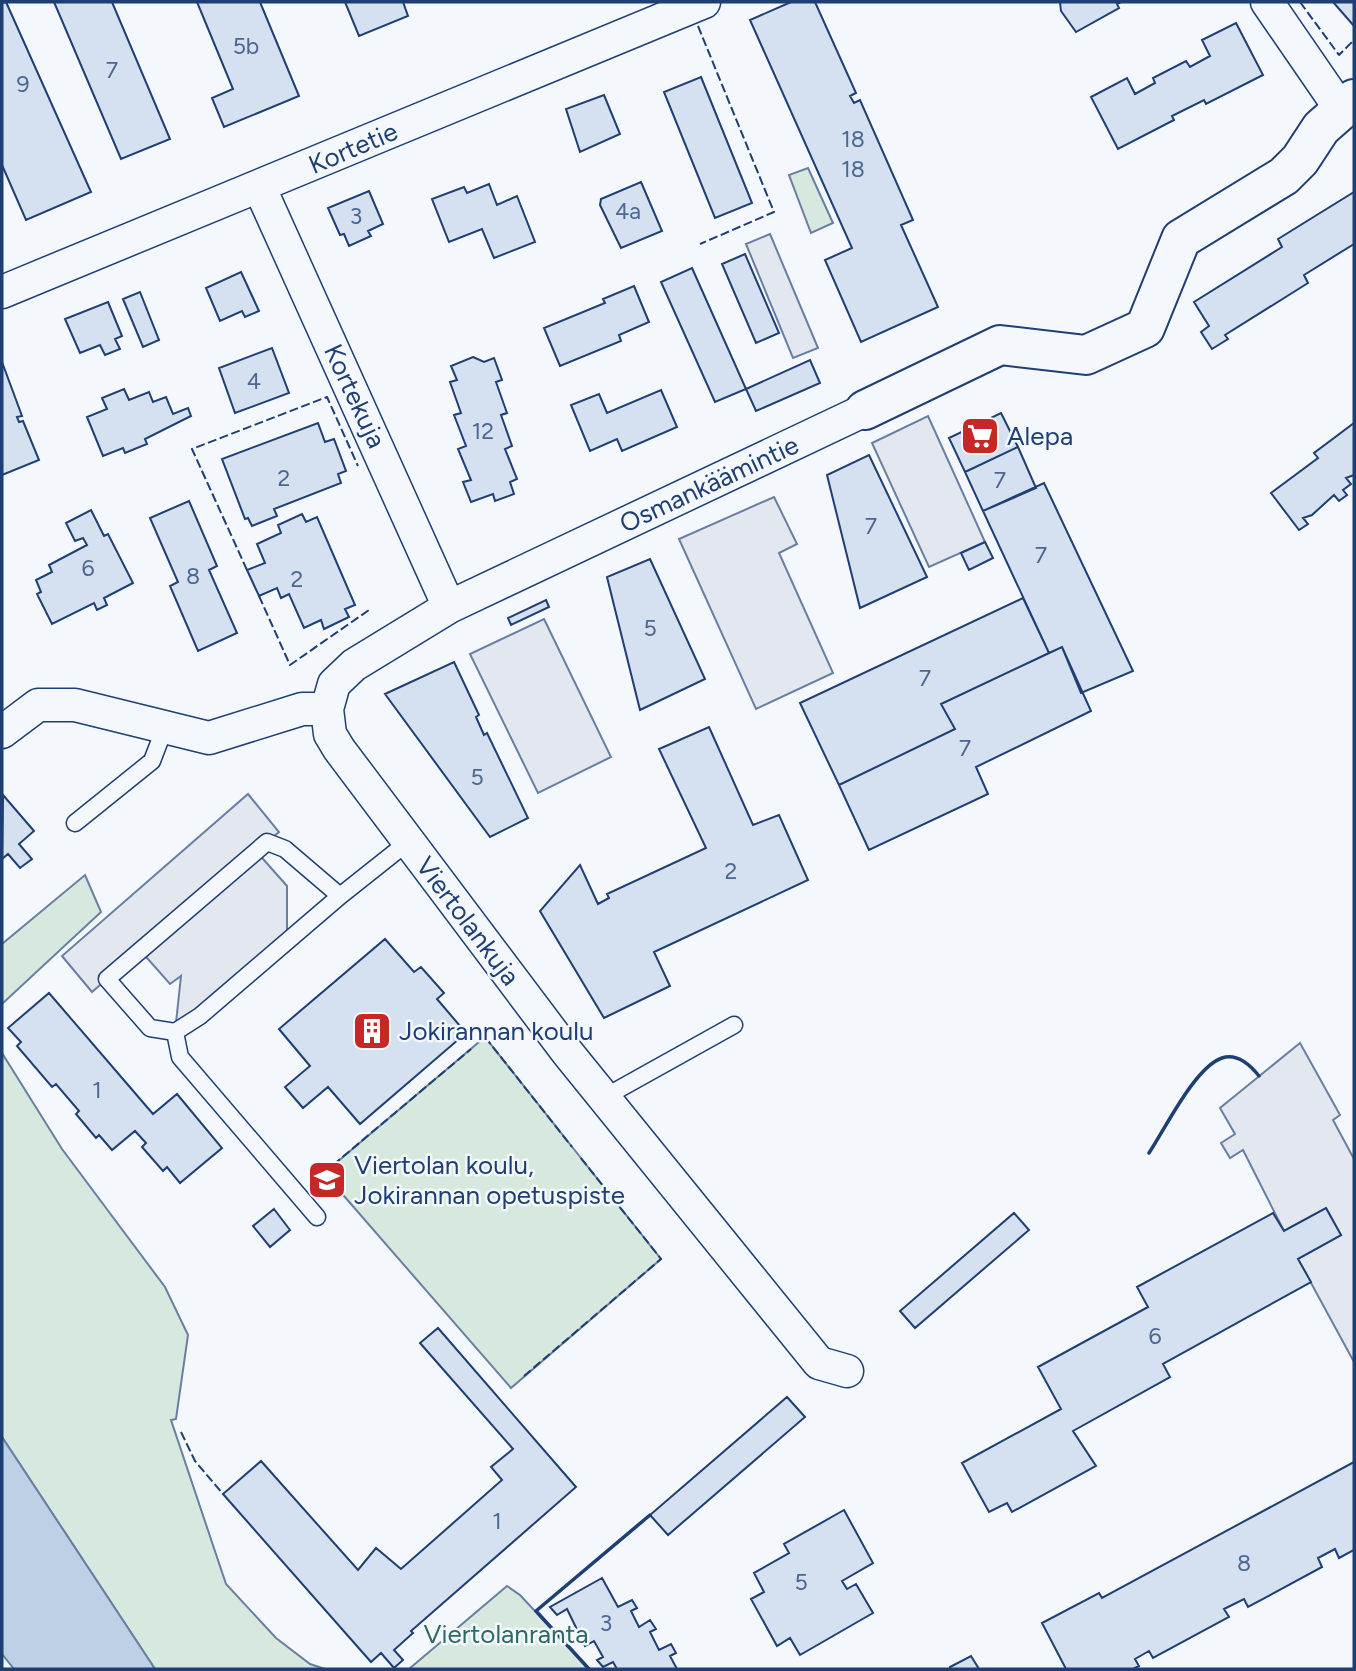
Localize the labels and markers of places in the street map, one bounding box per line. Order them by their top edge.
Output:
supermarket icon: Alepa [959,415,1001,457]
place label: Alepa [1007,420,1073,452]
building icon: Jokirannan koulu [351,1010,393,1052]
place label: Jokirannan koulu [399,1015,594,1047]
place label: Viertolan koulu, Jokirannan opetuspiste [354,1149,625,1211]
school or university icon: Viertolan koulu, Jokirannan opetuspiste [306,1159,348,1201]

